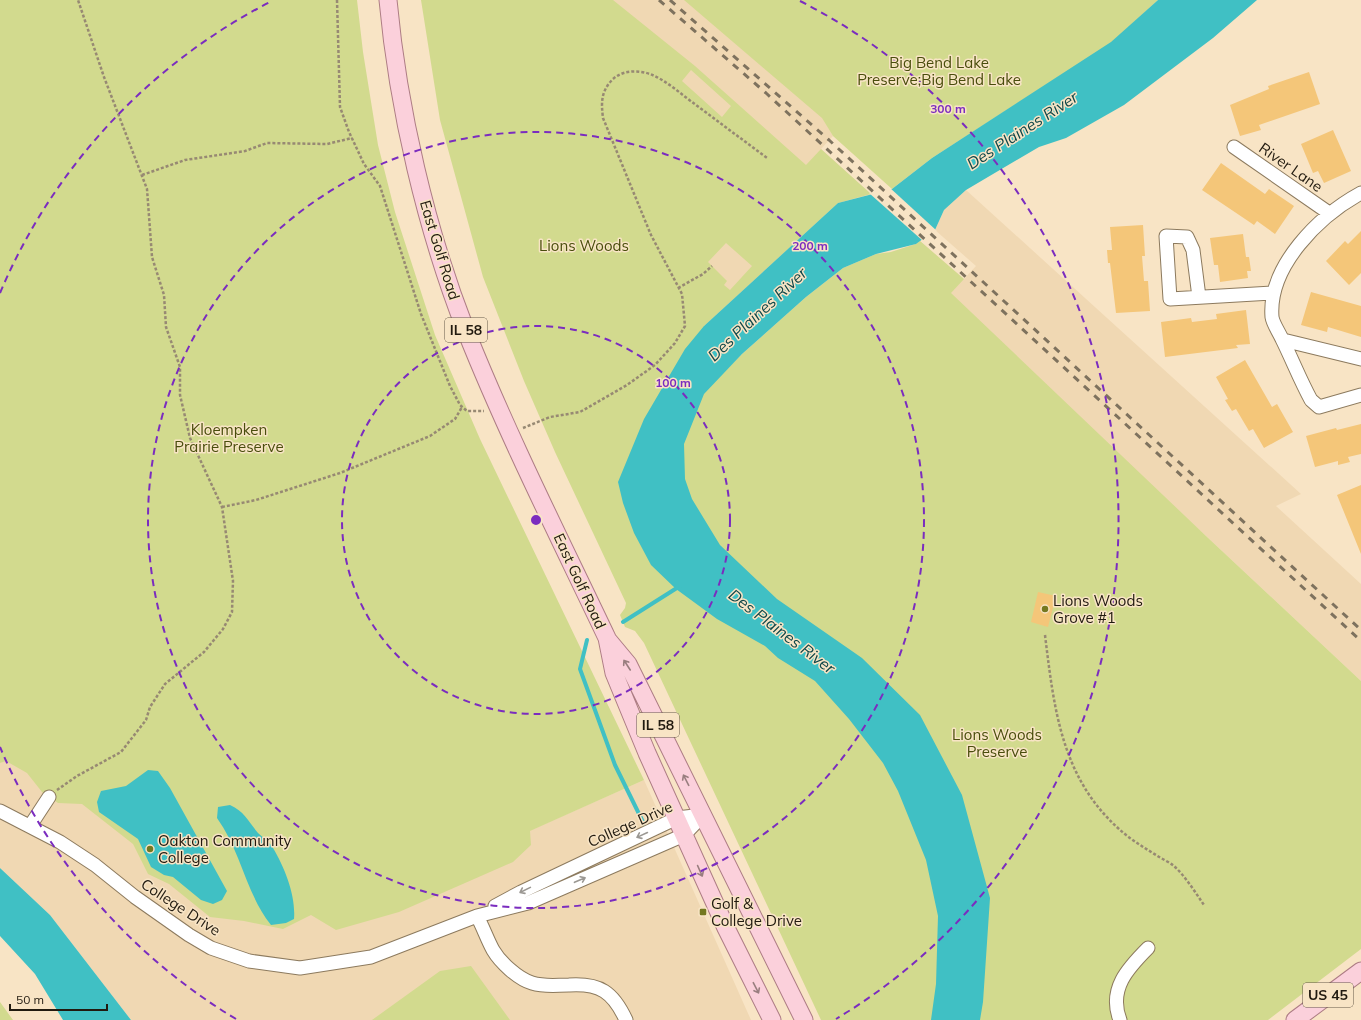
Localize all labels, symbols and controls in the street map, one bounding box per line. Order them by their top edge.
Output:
park label: Big Bend Lake Preserve;Big Bend Lake [857,53,1021,89]
water label: Des Plaines River [963,86,1082,173]
text: 300 m [930,101,966,116]
street label: River Lane [1255,138,1327,196]
street label: East Golf Road [416,198,464,302]
park label: Lions Woods [539,236,629,255]
text: 200 m [792,238,828,253]
water label: Des Plaines River [703,262,812,365]
road number: IL 58 [445,318,487,342]
text: 100 m [655,375,691,390]
park label: Kloempken Prairie Preserve [174,420,284,456]
centre of rings [529,513,543,527]
street label: East Golf Road [550,530,610,632]
water label: Des Plaines River [725,584,840,678]
place label: Lions Woods Grove #1 [1053,591,1143,627]
marker: Lions Woods Grove #1 [1040,604,1050,614]
one-way arrow [623,659,632,670]
road number: IL 58 [637,713,679,737]
park label: Lions Woods Preserve [952,725,1042,761]
one-way arrow [682,775,689,787]
street label: College Drive [585,797,675,851]
place label: Oakton Community College [158,831,292,867]
one-way arrow [636,832,648,839]
marker: Oakton Community College [145,844,155,854]
one-way arrow [697,864,704,876]
street label: College Drive [138,874,224,940]
one-way arrow [574,876,586,883]
one-way arrow [519,887,531,895]
place label: Golf & College Drive [711,894,802,930]
marker: Golf & College Drive [698,907,708,917]
one-way arrow [753,982,760,994]
road number: US 45 [1303,983,1353,1007]
scale bar [10,986,107,1012]
text: 50 m [16,992,44,1007]

